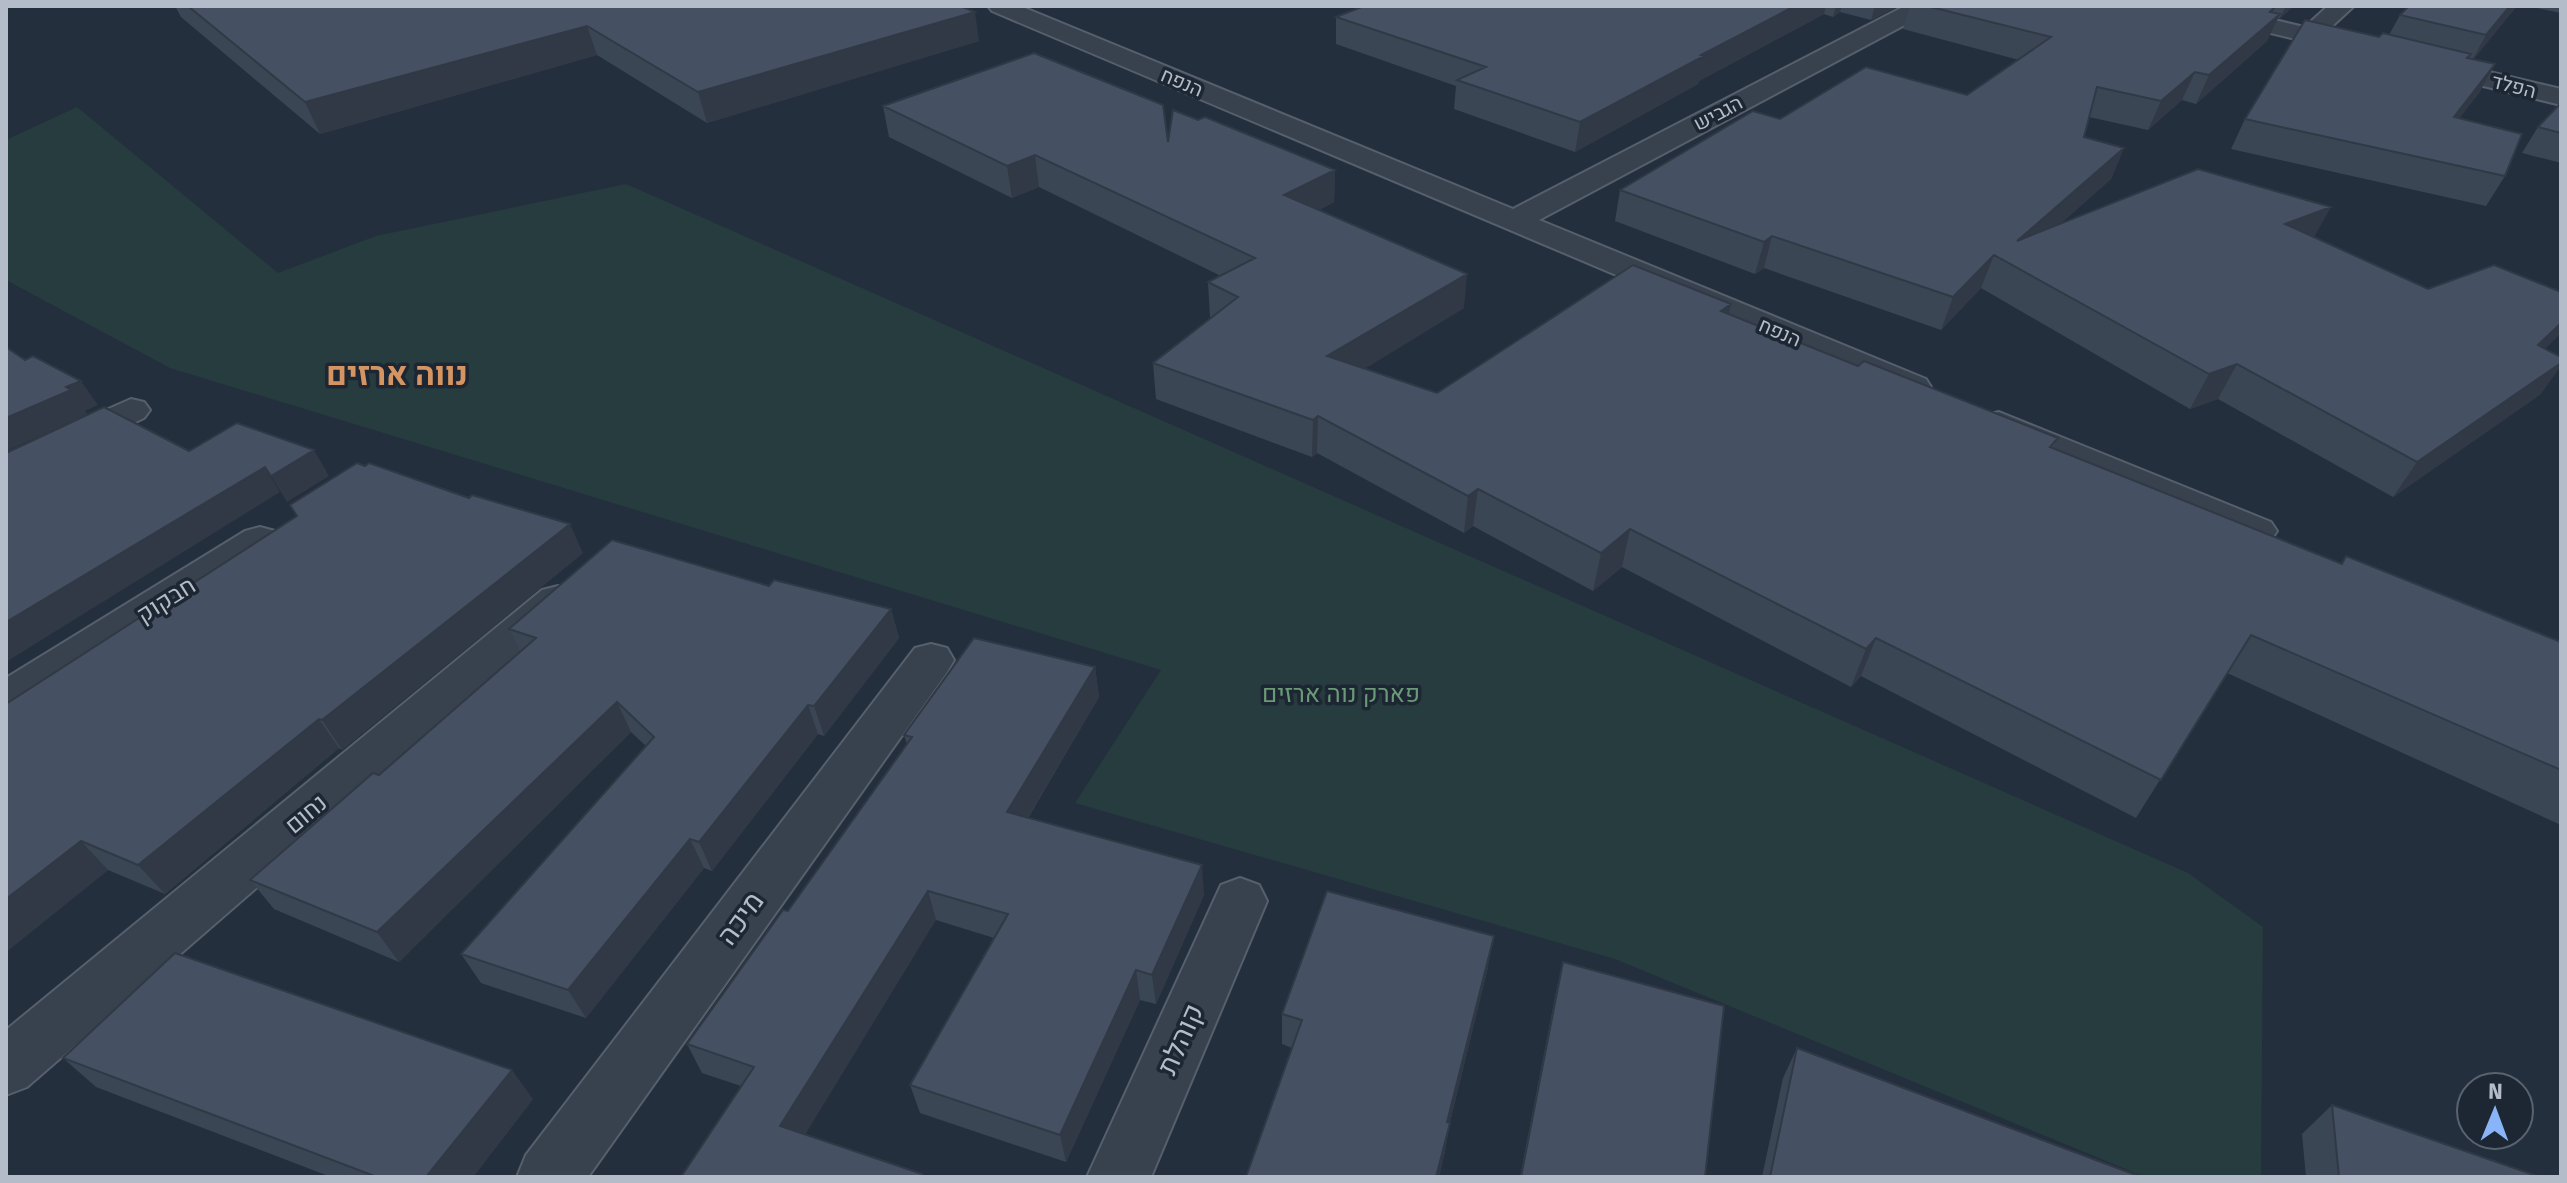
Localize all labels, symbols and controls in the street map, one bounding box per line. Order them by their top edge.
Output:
street label: הנפח [1157,62,1207,102]
street label: הפלד [2489,69,2539,103]
street label: הגביש [1689,90,1747,136]
street label: הנפח [1755,312,1805,352]
district label: נווה ארזים [326,355,468,393]
street label: חבקוק [131,571,201,629]
park label: פארק נוה ארזים [1262,680,1420,708]
street label: נחום [280,789,332,839]
street label: מיכה [710,885,771,951]
street label: קוהלת [1150,999,1211,1080]
north arrow [2455,1071,2535,1151]
text: N [2488,1078,2503,1105]

